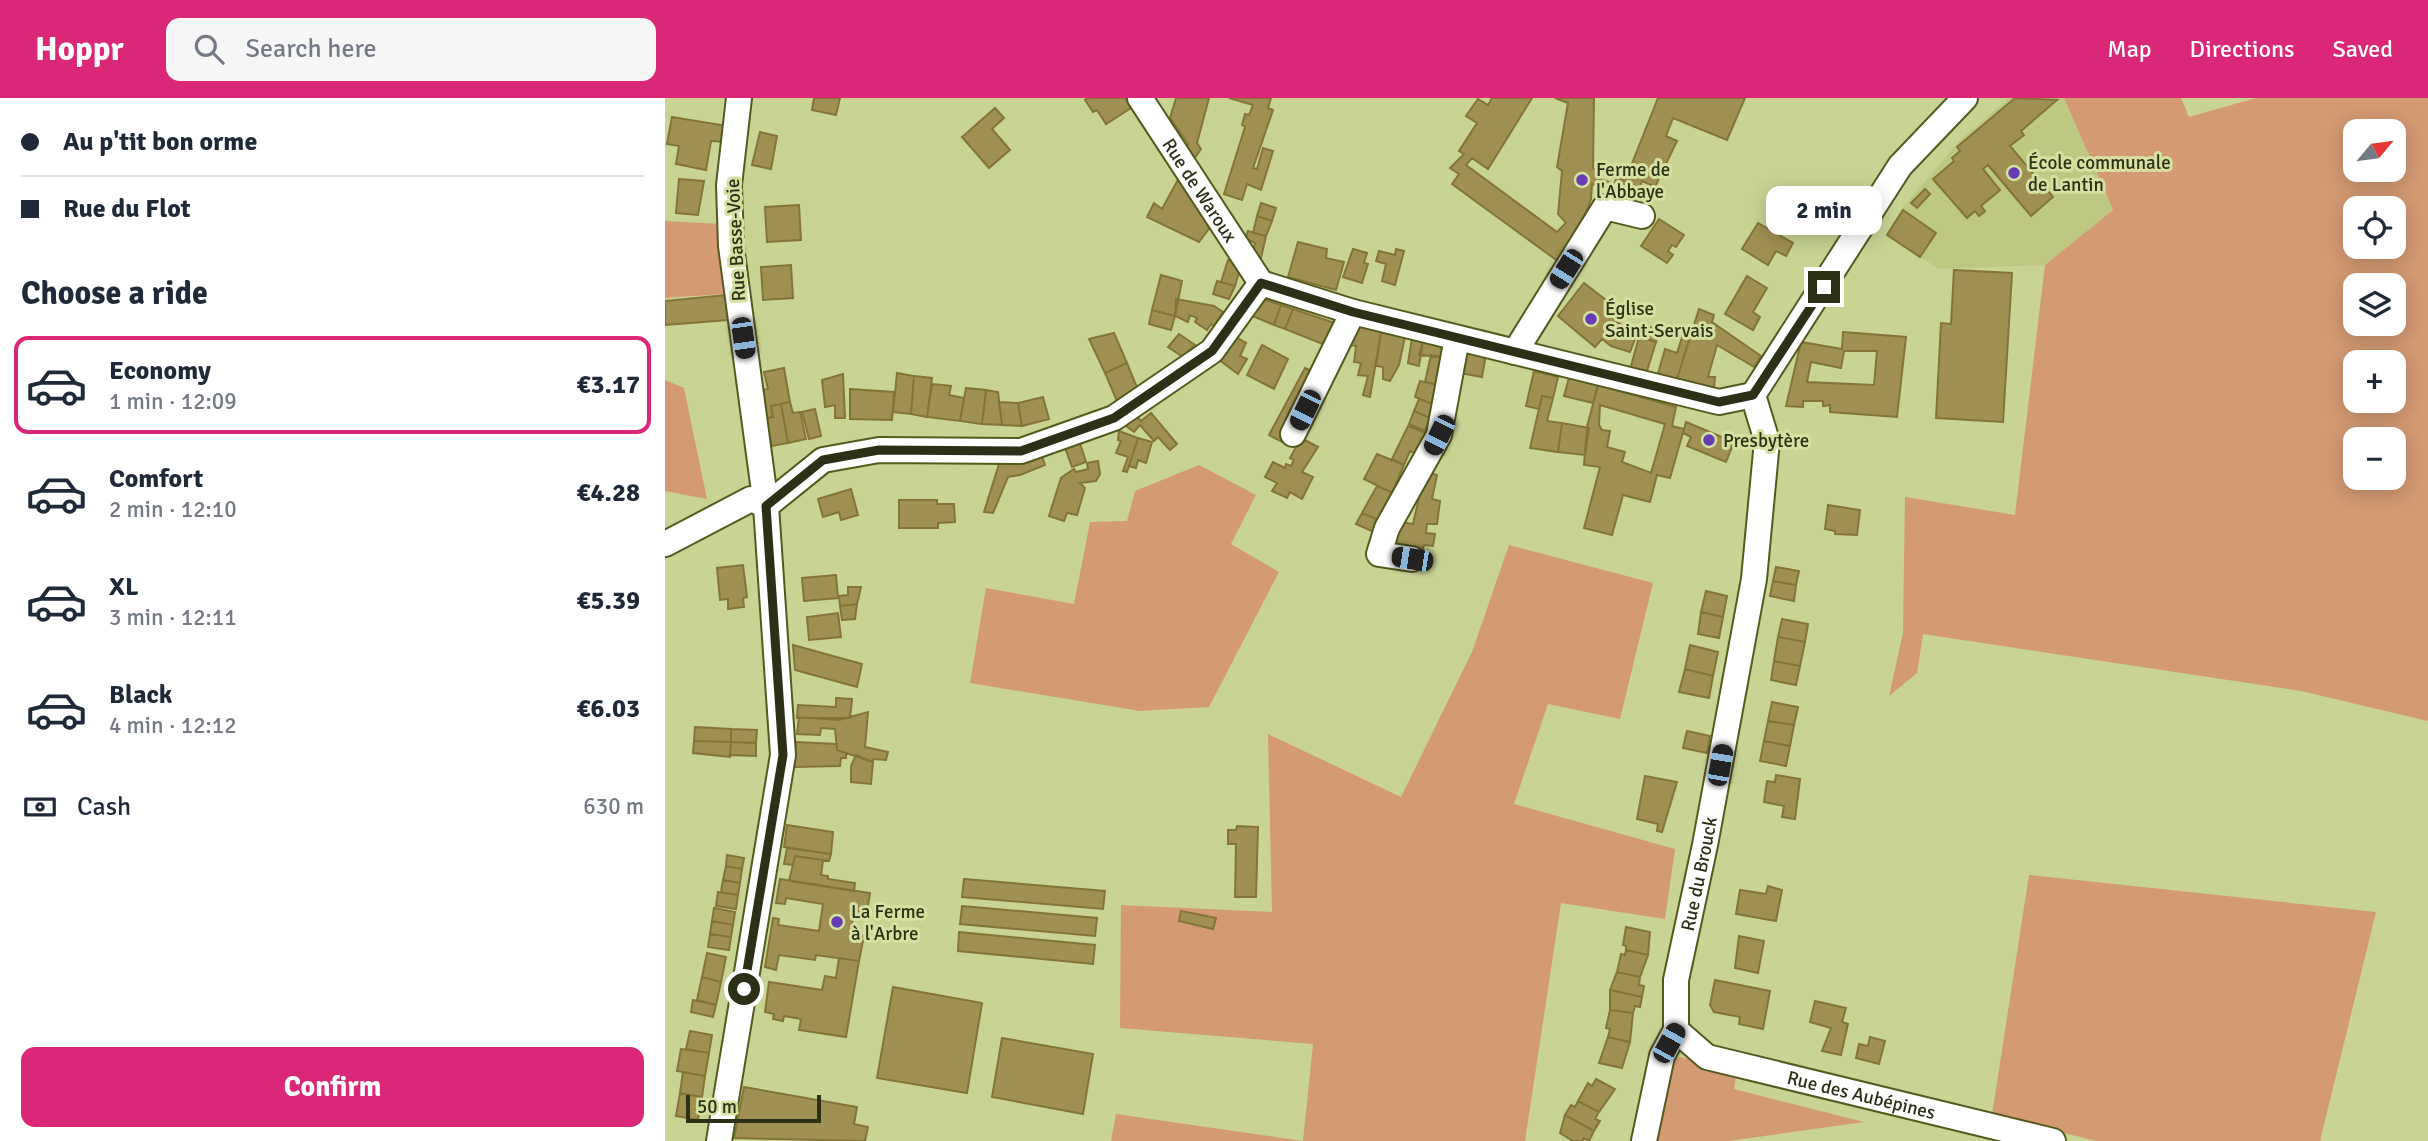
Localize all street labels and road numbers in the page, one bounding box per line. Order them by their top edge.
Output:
street label: Rue de Waroux [1157,134,1242,247]
street label: Rue Basse-Voie [721,178,751,302]
street label: Rue du Brouck [1676,814,1723,933]
street label: Rue des Aubépines [1784,1066,1938,1125]

